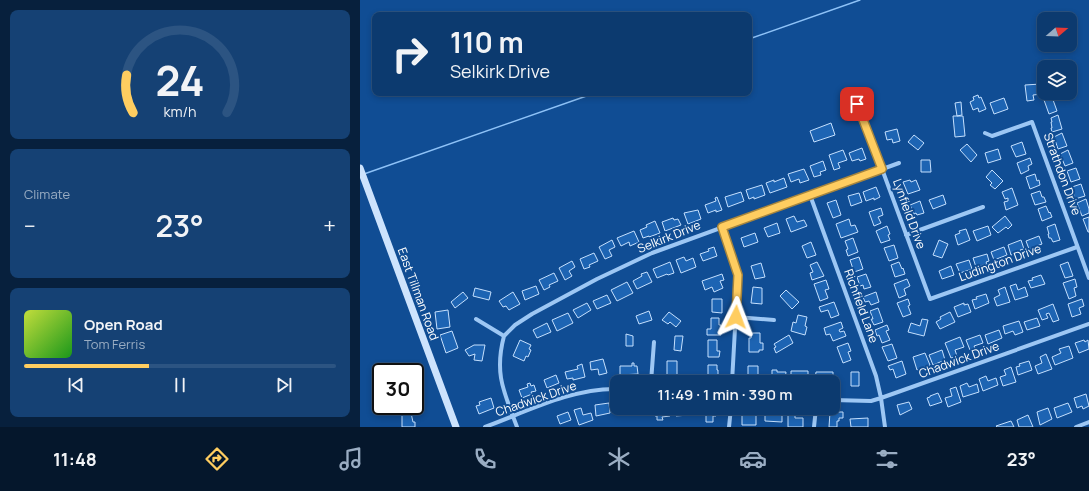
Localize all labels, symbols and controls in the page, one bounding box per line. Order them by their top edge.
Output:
north arrow [1037,12,1077,52]
map controls [1037,12,1077,100]
text: 110 m [450,23,524,61]
icon: right [384,28,436,80]
text: 24 [155,51,205,107]
text: Selkirk Drive [450,59,550,83]
button: layers [1037,60,1077,100]
pin [840,87,874,121]
icon: arrive [846,93,868,115]
text: km/h [163,101,197,120]
street label: Strathdon Drive [1040,130,1085,217]
street label: Lynfield Drive [889,176,930,251]
text: Climate [24,185,70,203]
text: 23° [155,205,204,246]
text: − [24,211,36,241]
text: + [323,211,336,241]
street label: Selkirk Drive [635,216,703,257]
street label: Ludington Drive [956,240,1043,285]
street label: East Tillman Road [394,245,443,342]
street label: Richfield Lane [840,266,883,345]
position arrow [715,296,757,338]
text: Open Road [84,314,163,335]
text: Tom Ferris [84,335,145,353]
street label: Chadwick Drive [916,337,1001,382]
speed limit sign: 30 [372,363,424,415]
icon: previous [65,374,87,396]
icon: pause [169,374,191,396]
icon: next [273,374,295,396]
street label: Chadwick Drive [493,377,579,420]
text: 11:49 · 1 min · 390 m [658,384,792,405]
icon: directions [203,445,231,473]
icon: music [337,445,365,473]
icon: phone [471,445,499,473]
icon: climate [605,445,633,473]
icon: car [739,445,767,473]
icon: filters [873,445,901,473]
text: 11:48 [53,447,97,471]
text: 23° [1007,447,1036,471]

